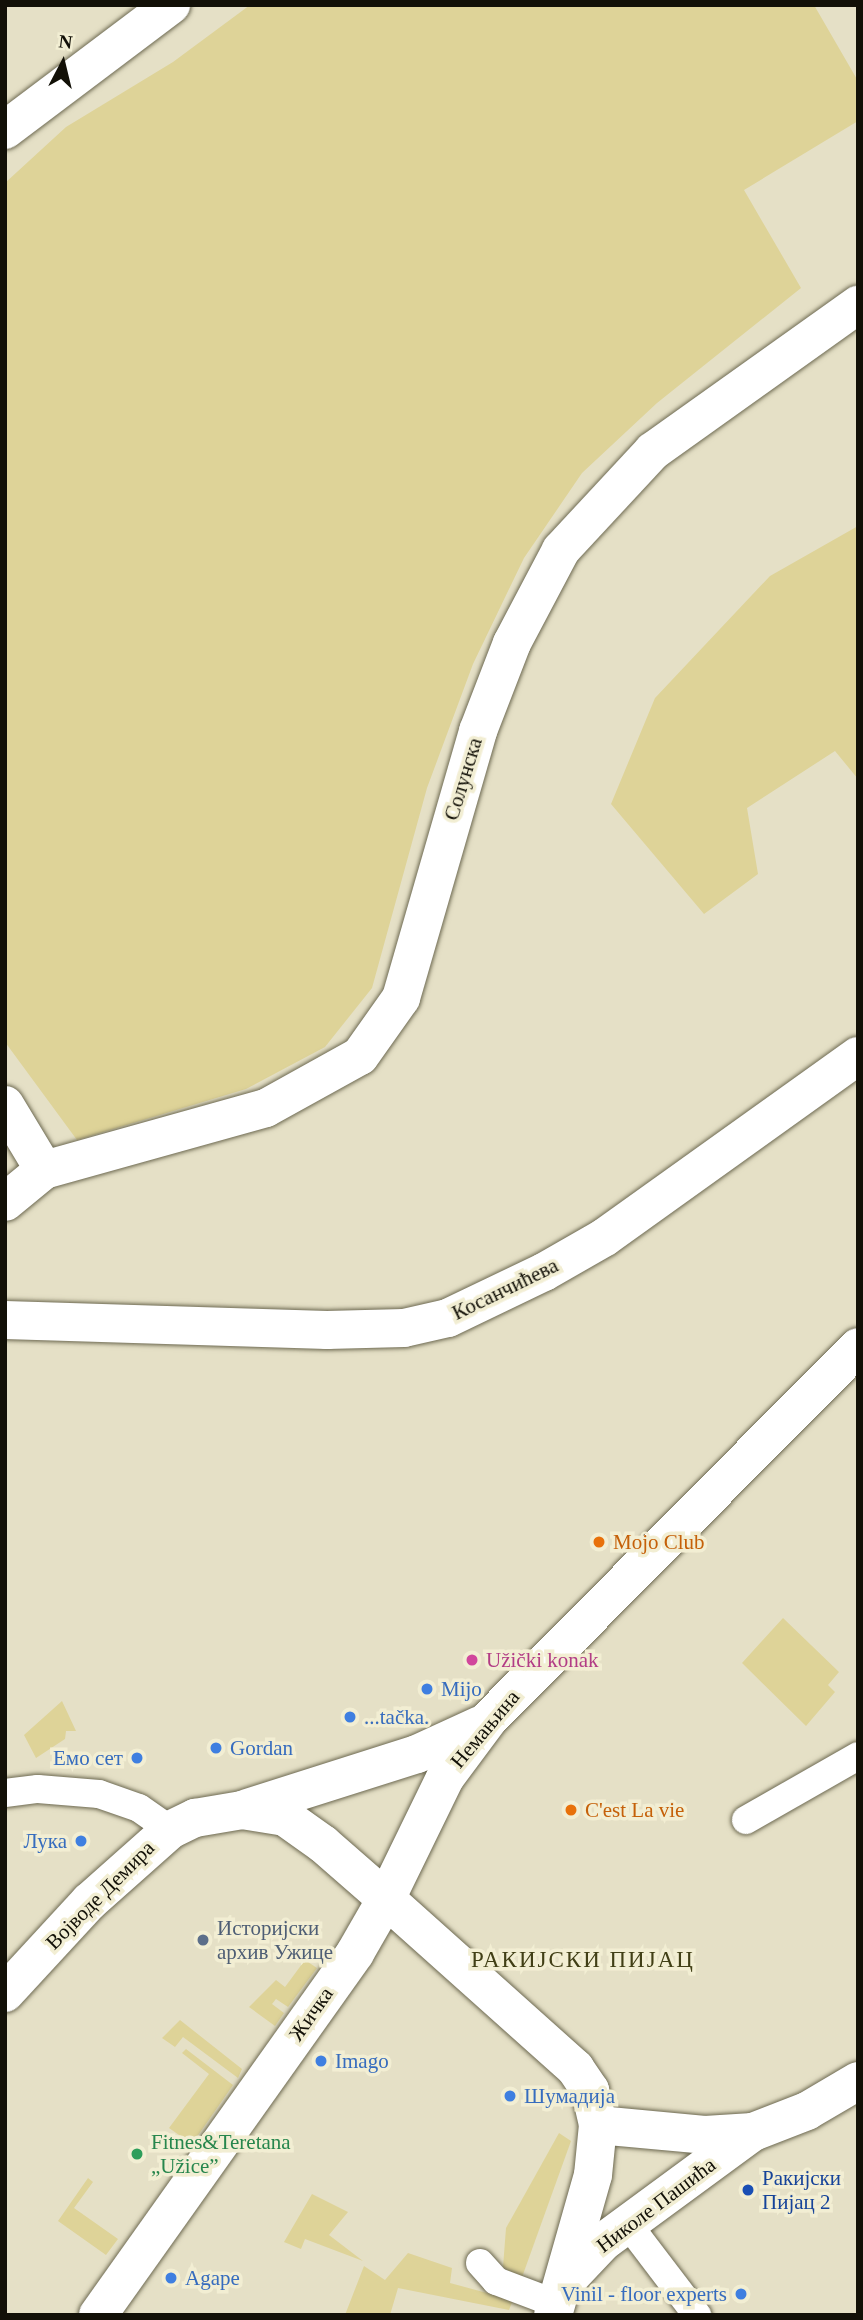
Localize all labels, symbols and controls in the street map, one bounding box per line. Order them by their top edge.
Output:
north arrow [28,28,98,98]
text: N [58,30,74,53]
street label: Солунска [439,735,487,823]
street label: Косанчићева [448,1253,562,1325]
place label: Mojo Club [613,1529,705,1555]
marker: Mojo Club [591,1534,607,1550]
place label: Užički konak [486,1647,599,1673]
marker: Užički konak [464,1652,480,1668]
place label: Mijo [441,1676,482,1702]
marker: Mijo [419,1681,435,1697]
street label: Немањина [445,1685,525,1773]
place label: ...tačka. [364,1704,429,1730]
marker: ...tačka. [342,1709,358,1725]
place label: Gordan [230,1735,293,1761]
marker: Gordan [208,1740,224,1756]
place label: Емо сет [53,1745,123,1771]
marker: Емо сет [129,1750,145,1766]
place label: C'est La vie [585,1797,684,1823]
marker: C'est La vie [563,1802,579,1818]
place label: Лука [24,1828,67,1854]
marker: Лука [73,1833,89,1849]
street label: Војводе Демира [40,1835,160,1955]
place label: Историјски архив Ужице [217,1915,333,1965]
marker: Историјски архив Ужице [195,1932,211,1948]
district label: РАКИЈСКИ ПИЈАЦ [473,1946,693,1974]
street label: Жичка [284,1982,338,2046]
place label: Imago [335,2048,389,2074]
marker: Imago [313,2053,329,2069]
place label: Шумадија [524,2083,615,2109]
marker: Шумадија [502,2088,518,2104]
place label: Fitnes&Teretana „Užice” [151,2129,291,2179]
marker: Fitnes&Teretana „Užice” [129,2146,145,2162]
street label: Николе Пашића [592,2152,720,2258]
place label: Ракијски Пијац 2 [762,2165,841,2215]
marker: Ракијски Пијац 2 [740,2182,756,2198]
place label: Agape [185,2265,240,2291]
marker: Agape [163,2270,179,2286]
place label: Vinil - floor experts [561,2281,727,2307]
marker: Vinil - floor experts [733,2286,749,2302]

